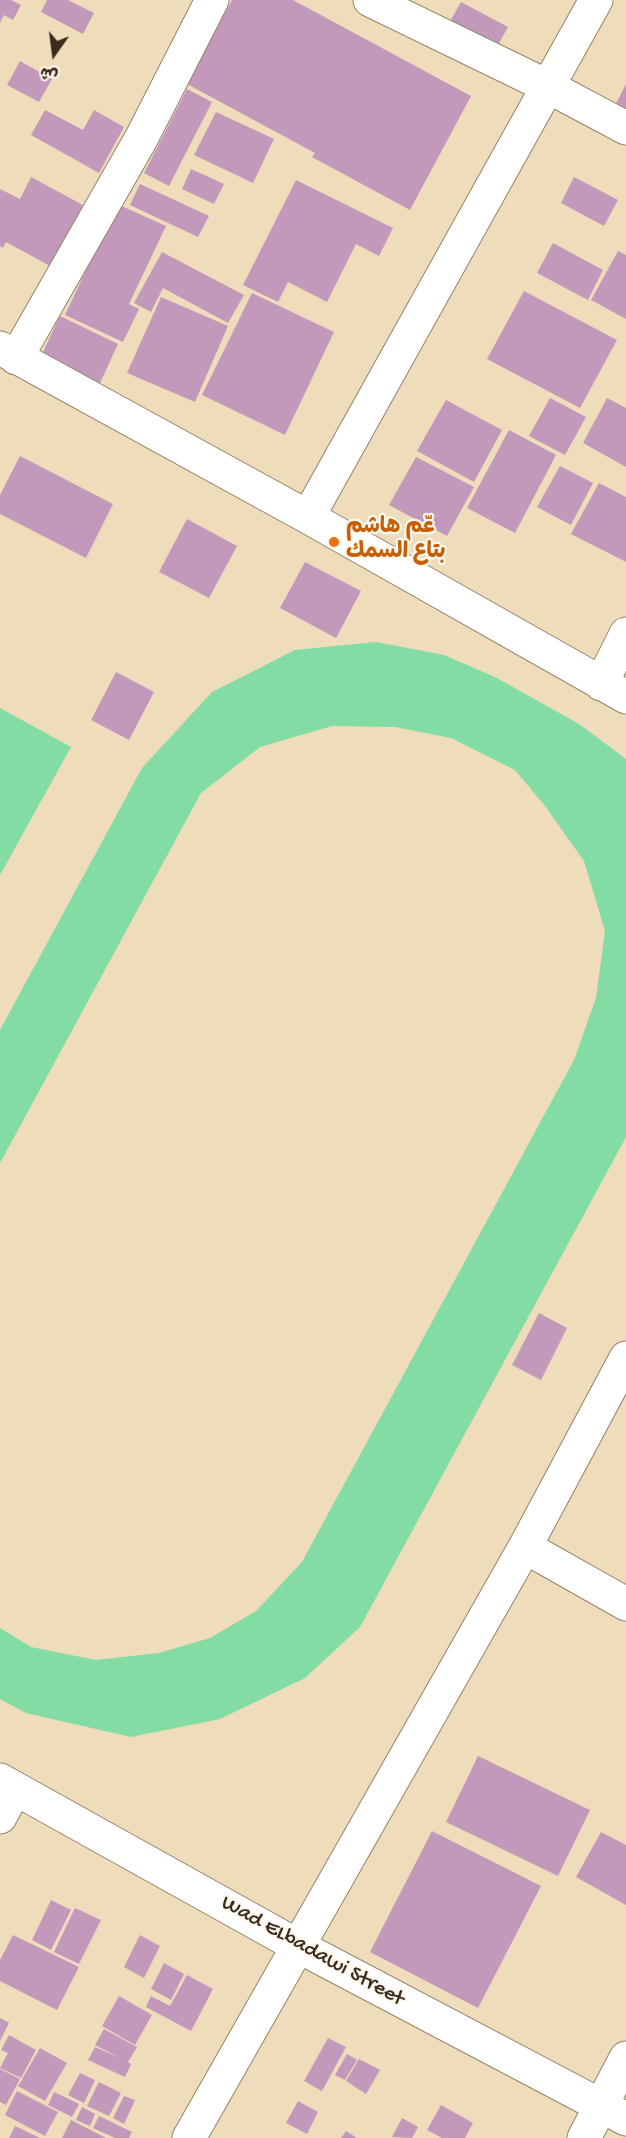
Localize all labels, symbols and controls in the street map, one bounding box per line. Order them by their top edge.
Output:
north arrow [24,24,84,84]
text: ش [39,61,60,83]
place label: عّم هاشم بتاع السمك [346,516,446,568]
marker: عّم هاشم بتاع السمك [327,535,341,549]
street label: Wad ELbadawi Street [216,1891,408,2013]

